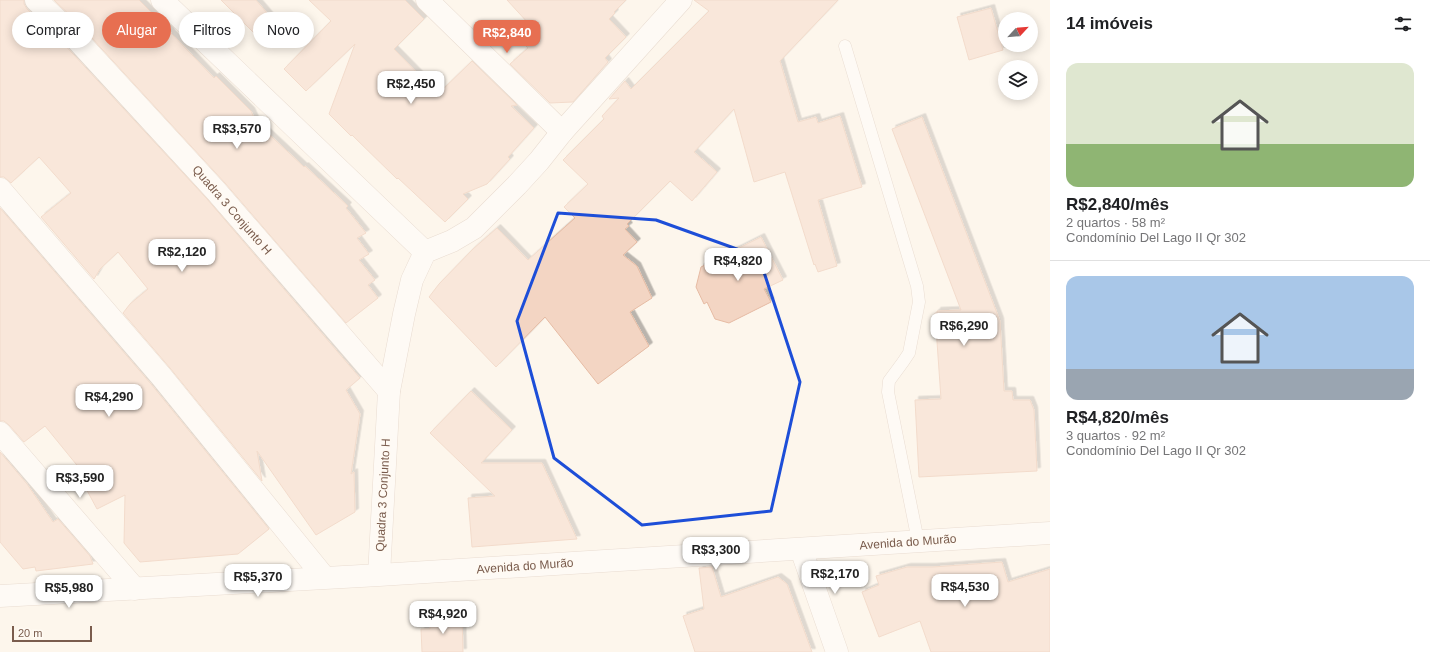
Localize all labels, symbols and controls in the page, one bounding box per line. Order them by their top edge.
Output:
chip: Comprar [12,12,94,48]
chip: Alugar [102,12,171,48]
chip: Filtros [179,12,245,48]
chip: Novo [253,12,314,48]
north arrow [998,12,1038,52]
map controls [998,12,1038,100]
icon: filters [1392,13,1414,35]
text: 14 imóveis [1066,14,1153,33]
pin: R$2,840 [470,20,544,54]
text: R$2,840 [482,25,532,40]
button: layers [998,60,1038,100]
pin: R$2,450 [374,71,448,105]
text: R$2,450 [386,76,436,91]
icon: home [1204,89,1276,161]
pin: R$3,570 [200,116,274,150]
text: R$3,570 [212,121,262,136]
street label: Quadra 3 Conjunto H [190,163,274,257]
text: R$2,840/mês [1066,195,1169,214]
text: 2 quartos · 58 m² [1066,215,1165,230]
text: Condomínio Del Lago II Qr 302 [1066,230,1246,245]
pin: R$2,120 [145,239,219,273]
text: R$2,120 [157,244,207,259]
pin: R$4,820 [701,248,775,282]
text: R$4,820 [713,253,763,268]
icon: home [1204,302,1276,374]
pin: R$6,290 [927,313,1001,347]
text: R$6,290 [939,318,989,333]
pin: R$4,290 [72,384,146,418]
text: R$4,290 [84,389,134,404]
text: R$4,820/mês [1066,408,1169,427]
text: 3 quartos · 92 m² [1066,428,1165,443]
street label: Quadra 3 Conjunto H [373,438,393,552]
text: Condomínio Del Lago II Qr 302 [1066,443,1246,458]
pin: R$3,590 [43,465,117,499]
text: R$3,590 [55,470,105,485]
street label: Avenida do Murão [859,532,957,552]
pin: R$3,300 [679,537,753,571]
text: R$3,300 [691,542,741,557]
street label: Avenida do Murão [476,556,574,576]
pin: R$2,170 [798,561,872,595]
pin: R$5,370 [221,564,295,598]
text: R$2,170 [810,566,860,581]
text: R$5,370 [233,569,283,584]
pin: R$4,530 [928,574,1002,608]
pin: R$5,980 [32,575,106,609]
text: R$4,530 [940,579,990,594]
text: R$5,980 [44,580,94,595]
pin: R$4,920 [406,601,480,635]
text: R$4,920 [418,606,468,621]
scale bar [12,624,92,643]
text: 20 m [18,627,42,639]

